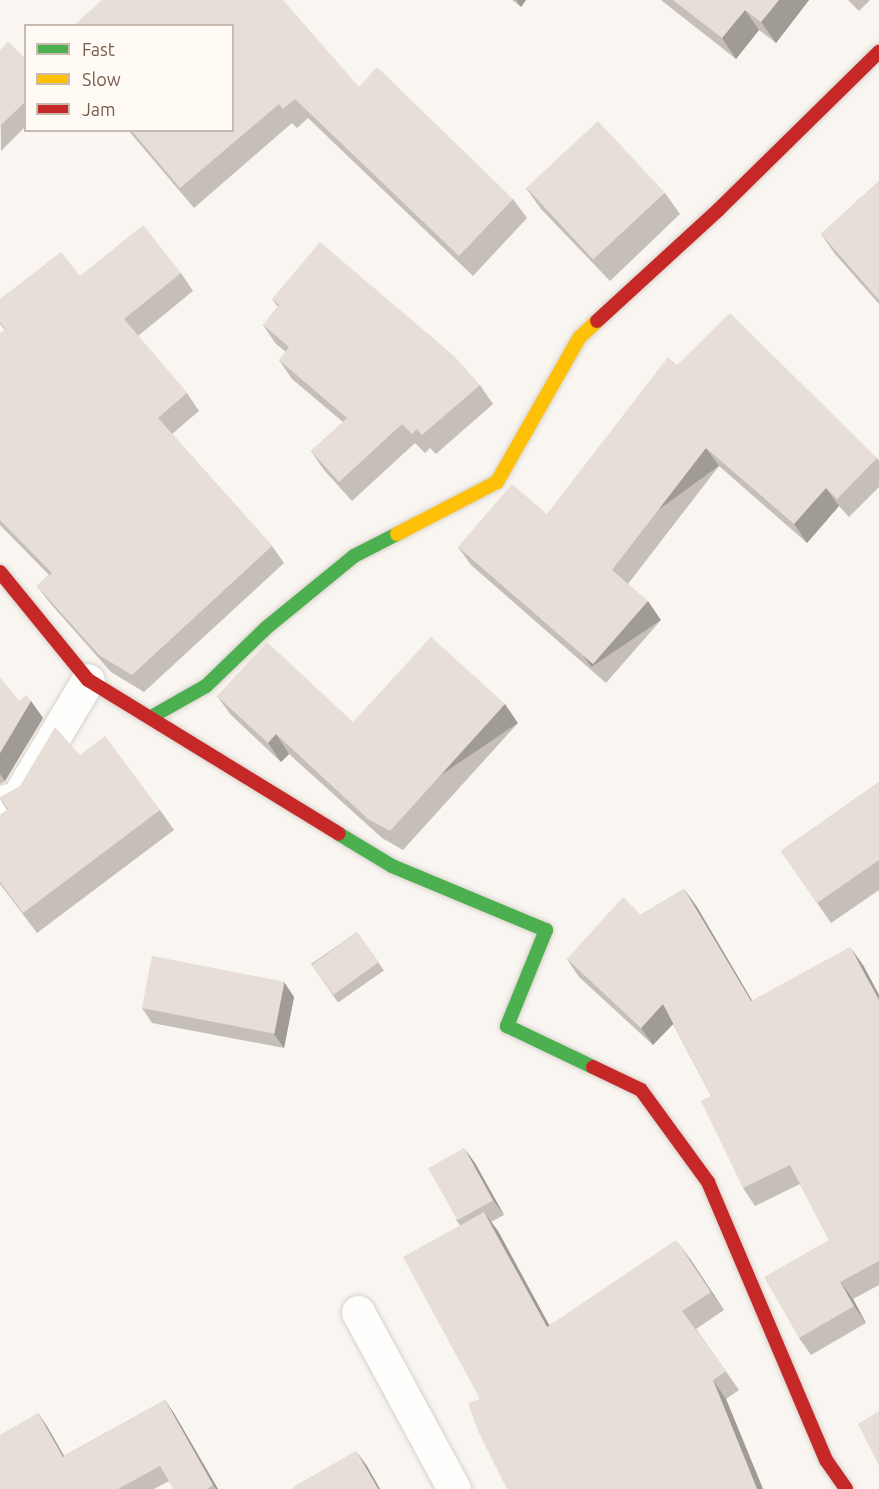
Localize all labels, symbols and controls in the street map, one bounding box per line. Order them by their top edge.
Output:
legend [24,24,234,132]
text: Fast [82,39,115,59]
text: Slow [82,69,121,89]
text: Jam [82,99,116,119]

